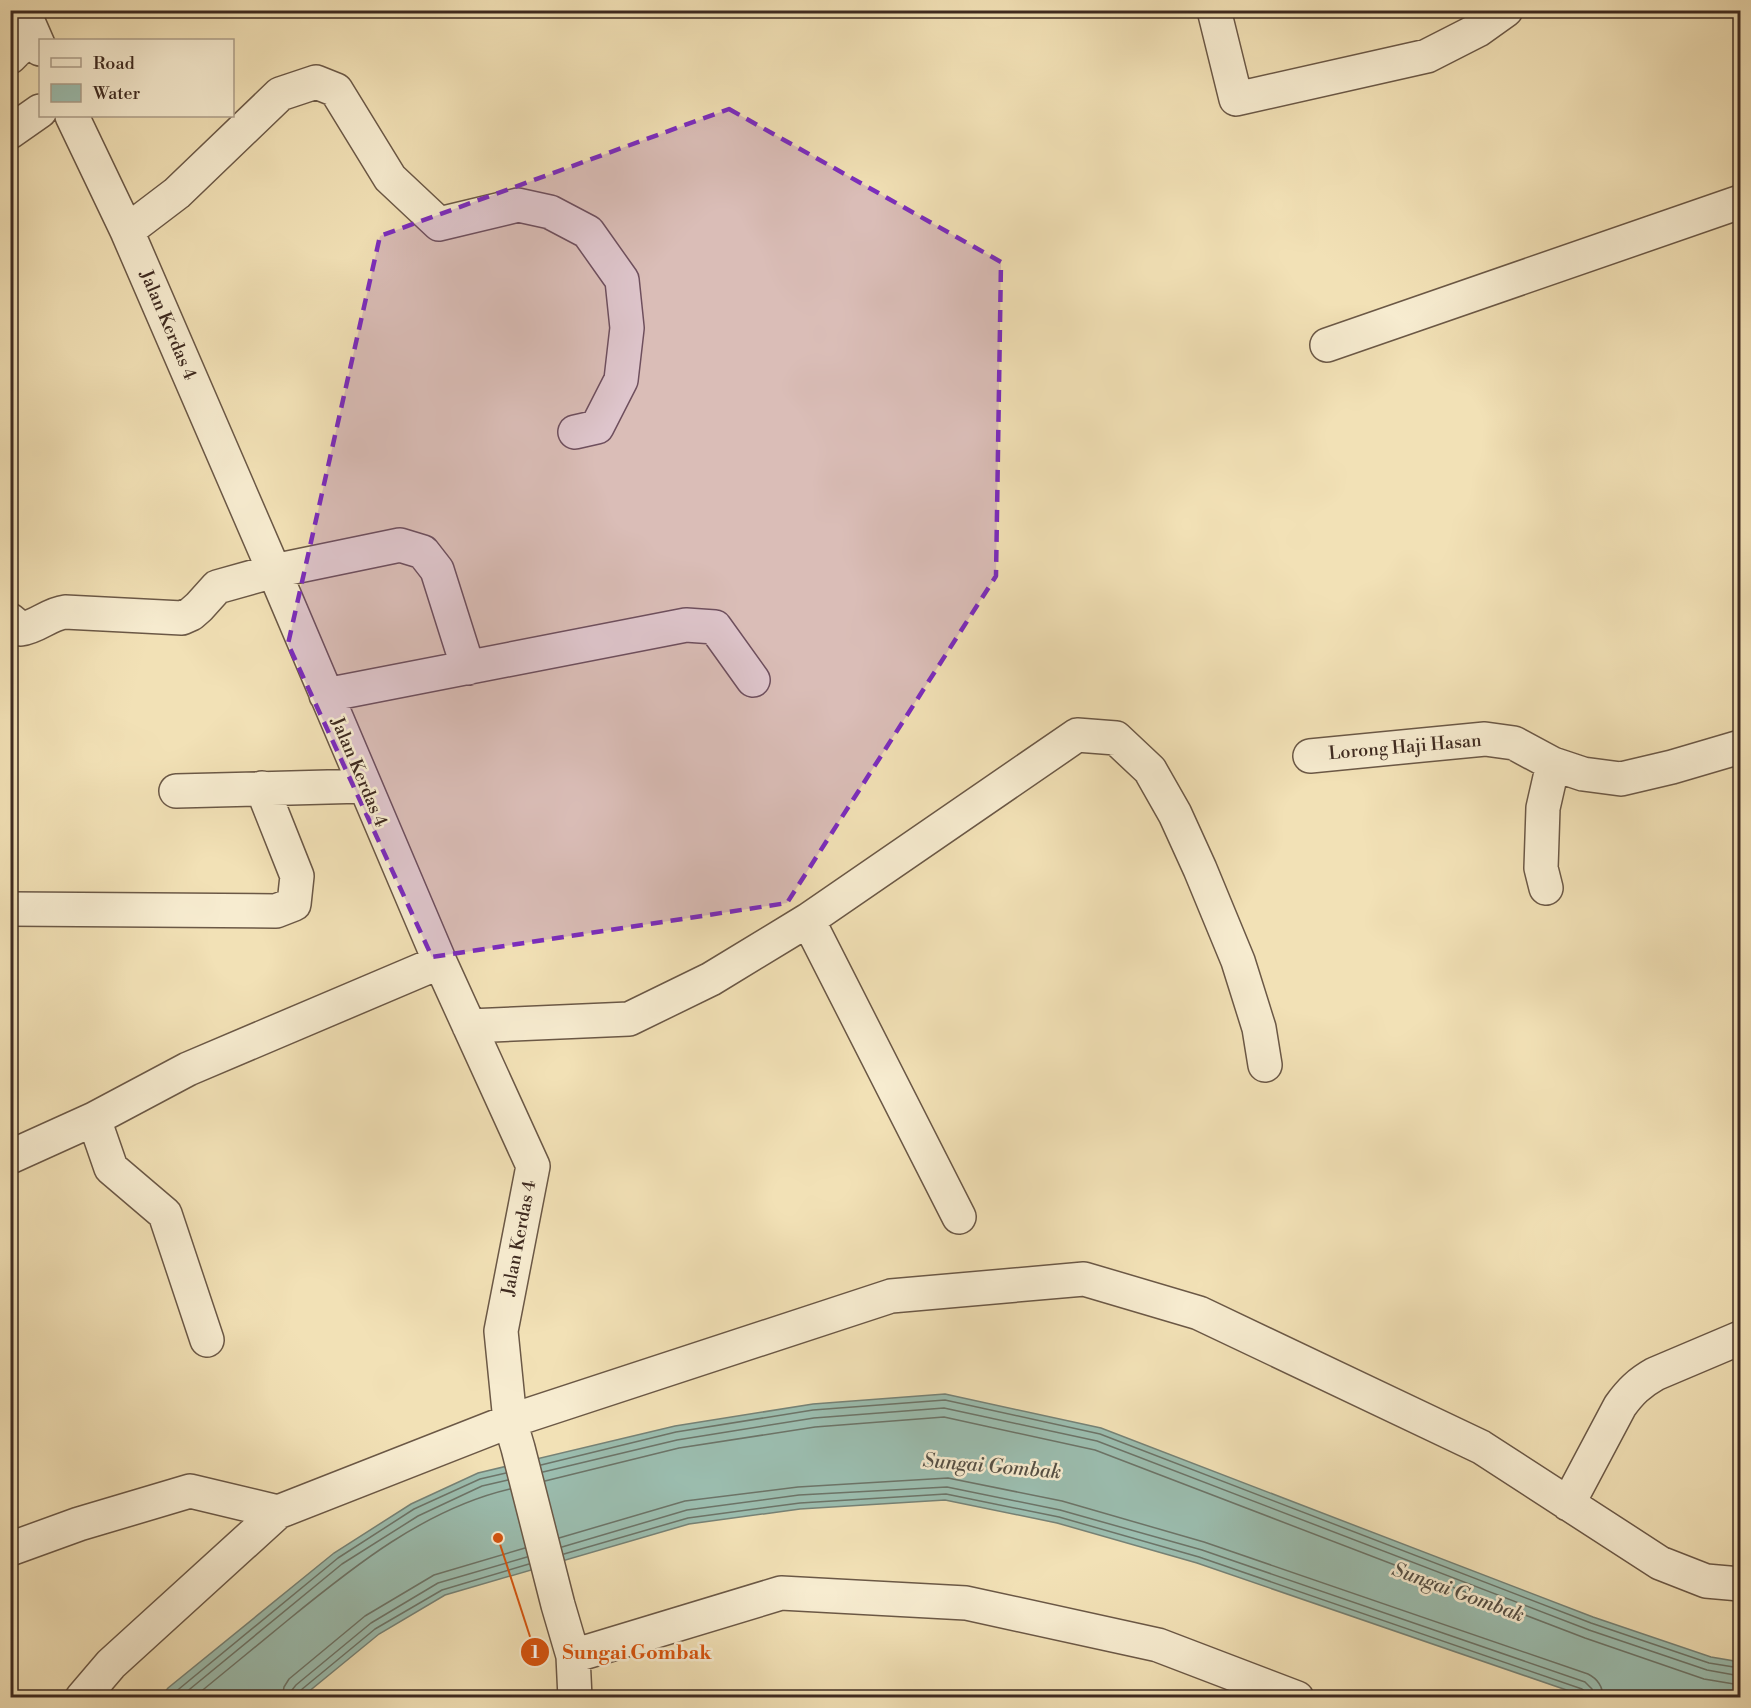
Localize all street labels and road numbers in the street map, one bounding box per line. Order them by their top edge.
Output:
street label: Jalan Kerdas 4 [134,266,202,384]
street label: Jalan Kerdas 4 [325,713,393,831]
street label: Lorong Haji Hasan [1327,729,1483,765]
street label: Jalan Kerdas 4 [496,1178,542,1299]

